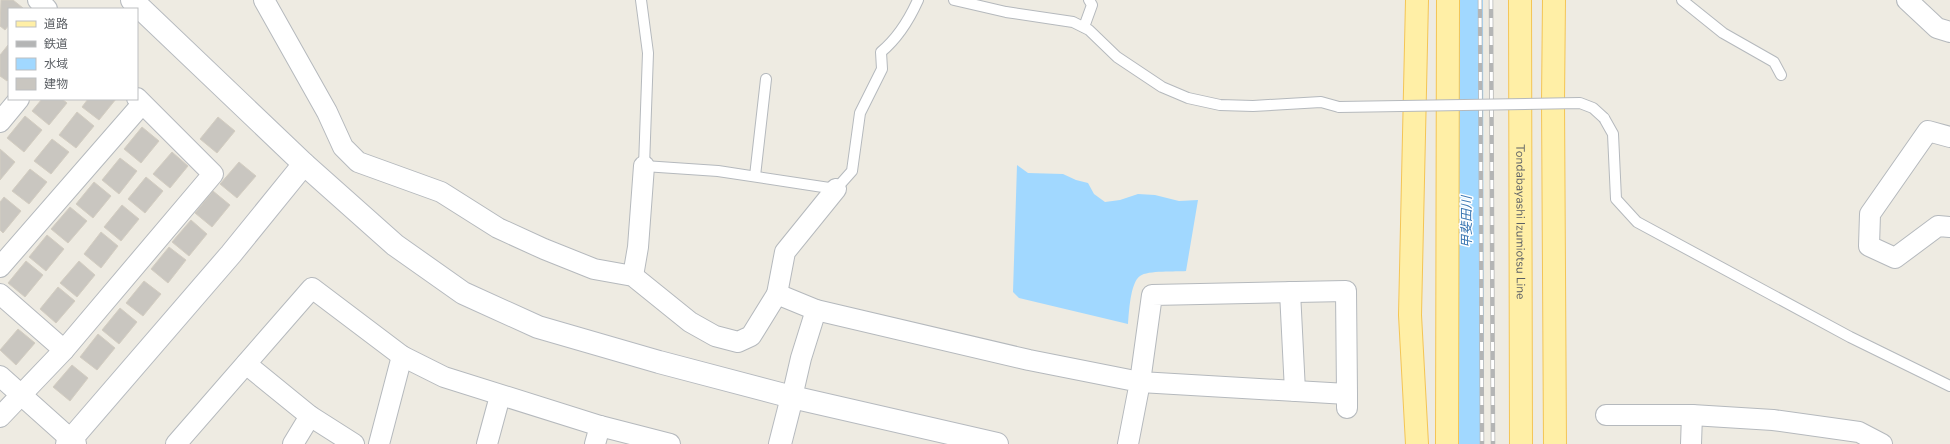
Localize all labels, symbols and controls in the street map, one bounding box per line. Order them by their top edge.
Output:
legend [8,8,138,100]
text: 道路 [44,16,68,32]
text: 鉄道 [44,36,68,52]
text: 水域 [44,56,68,72]
text: 建物 [44,76,68,92]
street label: Tondabayashi Izumiotsu Line [1512,145,1529,299]
water label: 甲斐田川 [1458,194,1476,248]

